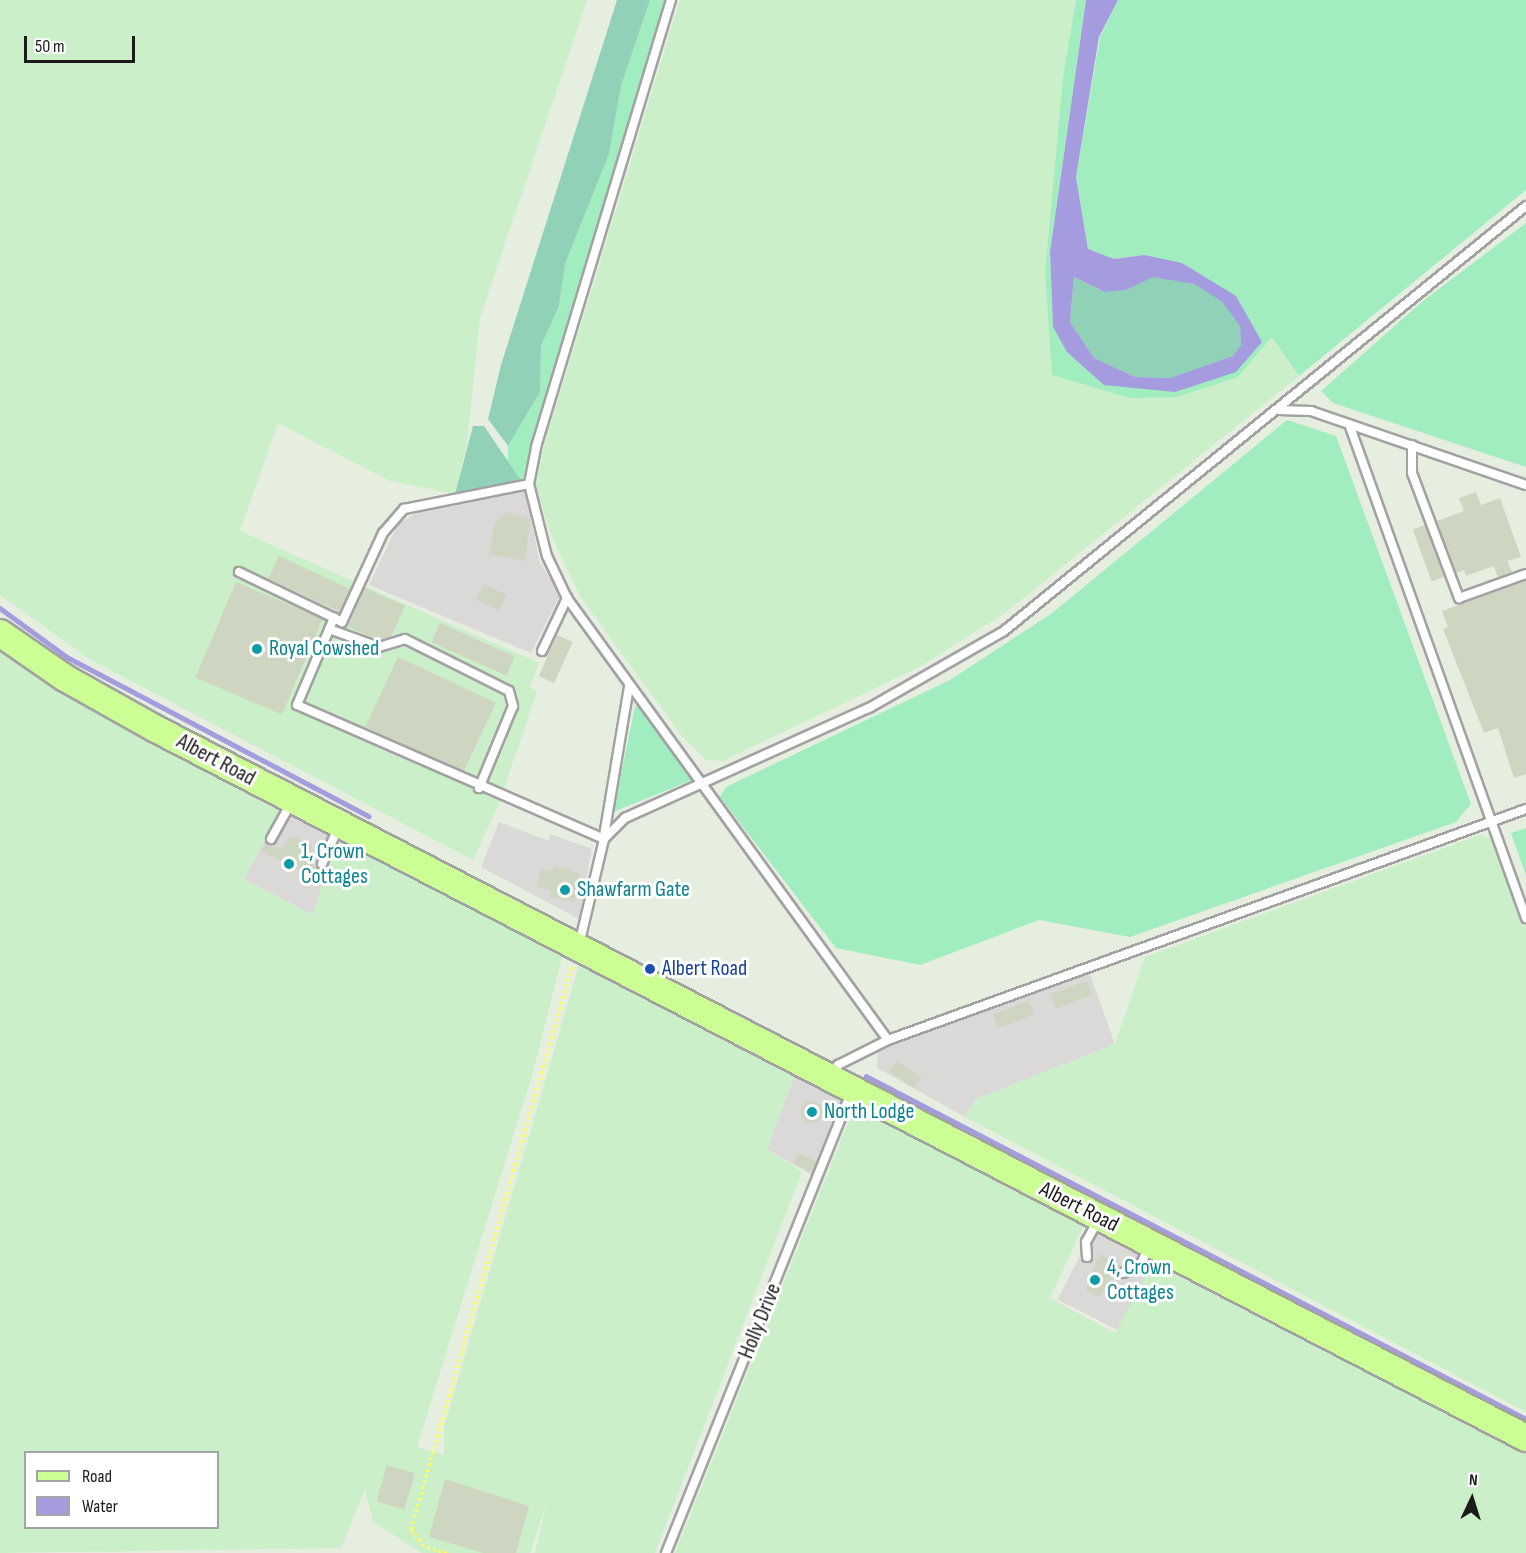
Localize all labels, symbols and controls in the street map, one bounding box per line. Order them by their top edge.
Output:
scale bar [27,24,138,62]
text: 50 m [35,36,65,57]
place label: Royal Cowshed [269,636,379,662]
marker: Royal Cowshed [250,642,264,656]
street label: Albert Road [172,728,260,792]
place label: 1, Crown Cottages [301,838,368,890]
marker: 1, Crown Cottages [282,857,296,871]
place label: Shawfarm Gate [577,877,690,903]
marker: Shawfarm Gate [558,883,572,897]
place label: Albert Road [662,956,747,982]
marker: Albert Road [643,962,657,976]
place label: North Lodge [824,1099,914,1125]
marker: North Lodge [805,1105,819,1119]
street label: Albert Road [1035,1176,1123,1238]
place label: 4, Crown Cottages [1107,1254,1174,1306]
marker: 4, Crown Cottages [1088,1273,1102,1287]
street label: Holly Drive [733,1279,787,1363]
legend [24,1451,219,1529]
text: Road [82,1466,112,1487]
north arrow [1442,1469,1502,1529]
text: N [1468,1471,1478,1490]
text: Water [82,1496,118,1517]

